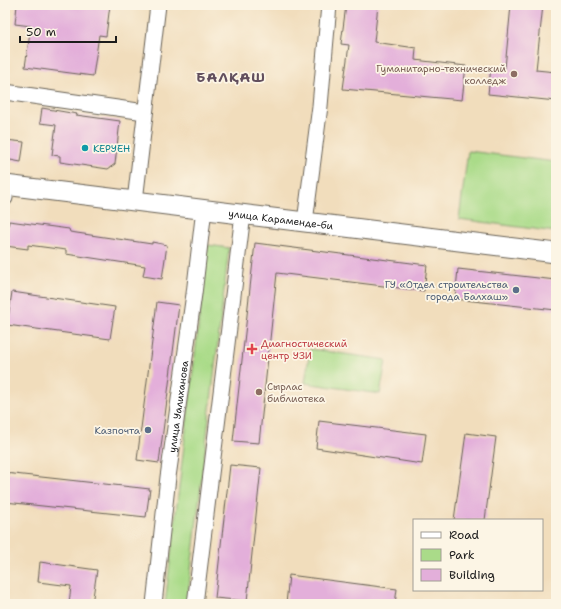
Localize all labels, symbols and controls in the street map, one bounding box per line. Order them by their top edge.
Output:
scale bar [20,18,116,44]
text: 50 m [26,24,56,40]
place label: Гуманитарно-технический колледж [376,62,507,87]
district label: БАЛҚАШ [196,68,266,86]
marker: Гуманитарно-технический колледж [509,69,519,79]
place label: КЕРУЕН [93,142,130,155]
marker: КЕРУЕН [80,143,90,153]
street label: улица Караменде-би [228,206,335,232]
place label: ГУ «Отдел строительства города Балхаш» [385,278,509,303]
marker: ГУ «Отдел строительства города Балхаш» [511,285,521,295]
place label: Диагностический центр УЗИ [261,337,348,362]
marker: Диагностический центр УЗИ [246,343,258,355]
street label: улица Уалиханова [165,359,191,453]
place label: Сырлас библиотека [267,380,326,405]
marker: Сырлас библиотека [254,387,264,397]
place label: Казпочта [95,424,141,437]
marker: Казпочта [143,425,153,435]
legend [413,519,543,591]
text: Road [449,527,480,543]
text: Park [449,547,475,563]
text: Building [449,567,495,583]

